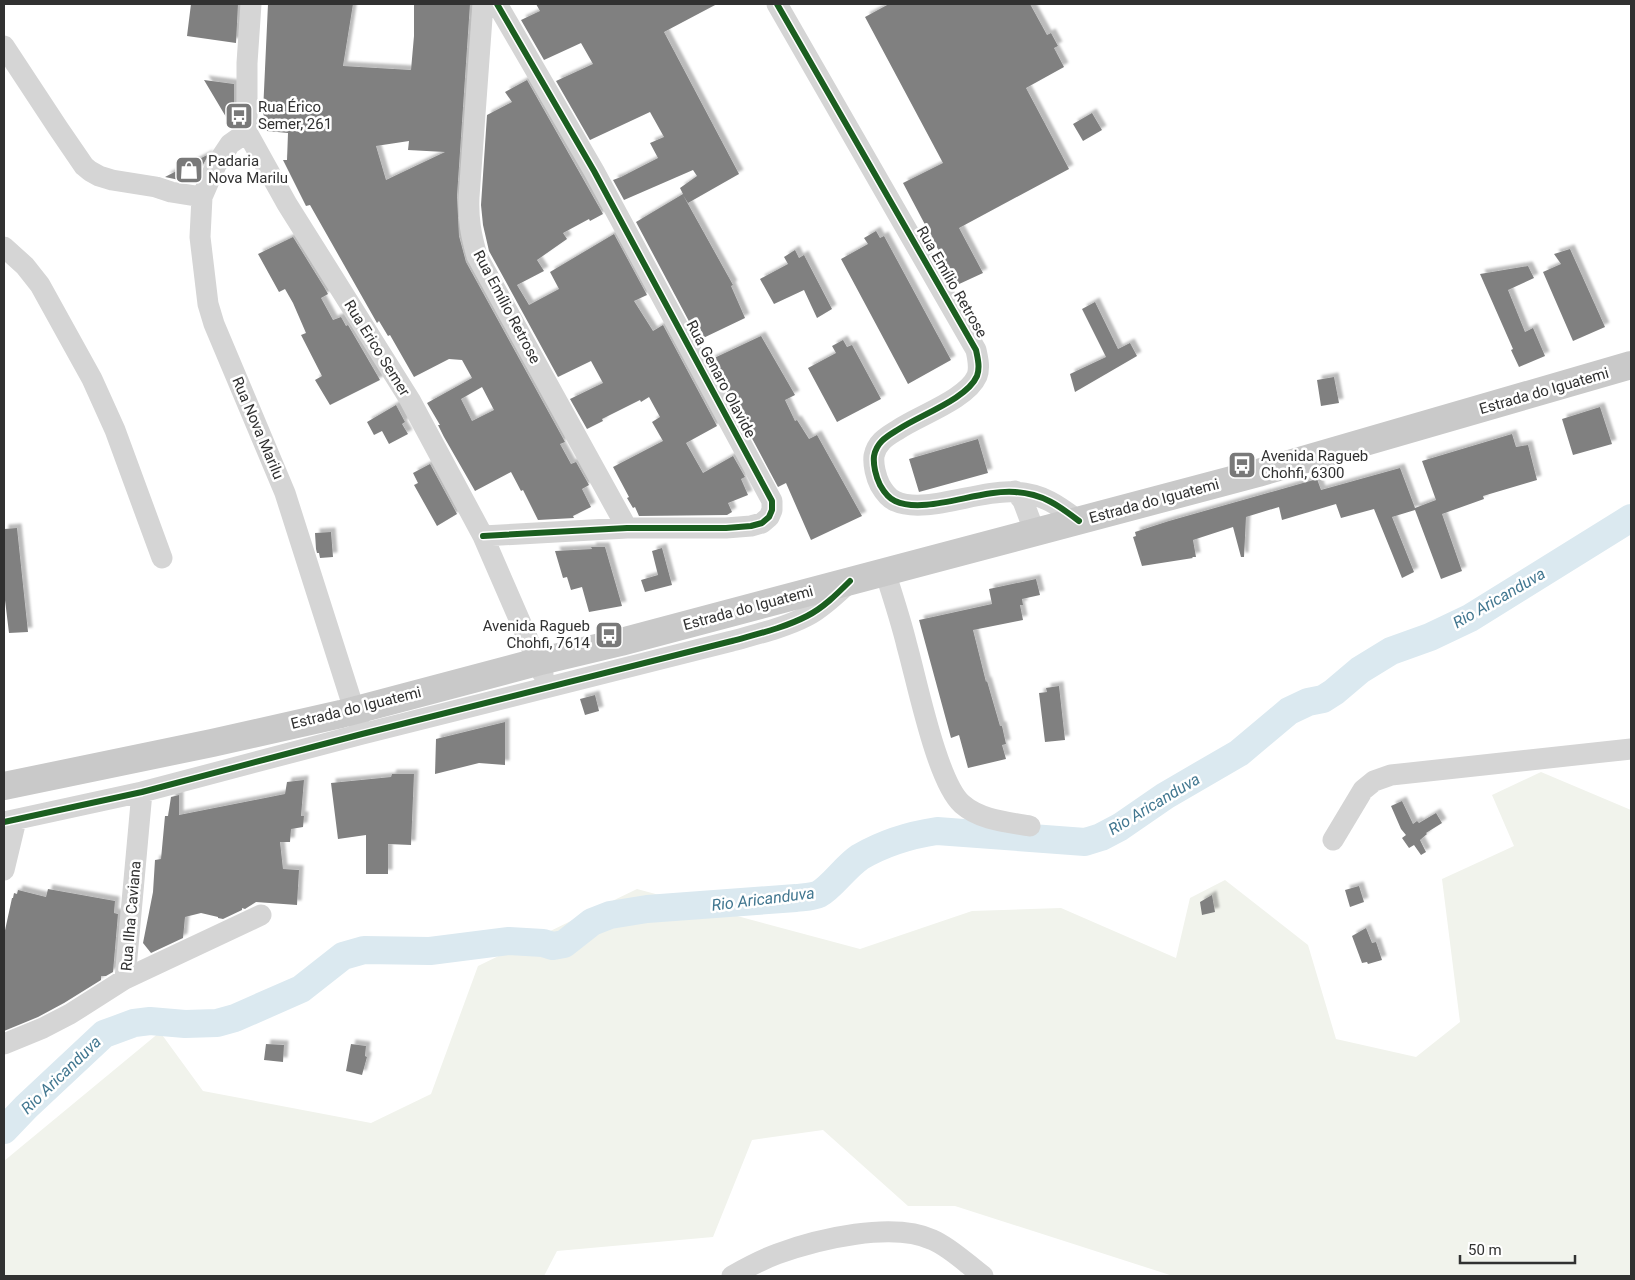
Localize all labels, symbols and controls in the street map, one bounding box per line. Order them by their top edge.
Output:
place label: Rua Érico Semer, 261 [258,98,332,133]
bus stop icon: Rua Érico Semer, 261 [224,101,254,131]
place label: Padaria Nova Marilu [208,152,288,187]
shop icon: Padaria Nova Marilu [174,155,204,185]
street label: Rua Emílio Retrose [913,223,991,341]
street label: Rua Emílio Retrose [470,247,544,367]
street label: Rua Erico Semer [340,297,414,399]
street label: Rua Genaro Olavide [682,317,760,441]
street label: Estrada do Iguatemi [1477,364,1611,418]
street label: Rua Nova Marilu [228,374,288,482]
place label: Avenida Ragueb Chohfi, 6300 [1261,447,1368,482]
bus stop icon: Avenida Ragueb Chohfi, 6300 [1227,450,1257,480]
street label: Estrada do Iguatemi [1087,475,1221,527]
water label: Rio Aricanduva [1449,564,1549,632]
street label: Estrada do Iguatemi [681,582,815,634]
place label: Avenida Ragueb Chohfi, 7614 [483,617,591,652]
bus stop icon: Avenida Ragueb Chohfi, 7614 [594,620,624,650]
street label: Estrada do Iguatemi [289,683,423,733]
water label: Rio Aricanduva [1105,769,1203,839]
street label: Rua Ilha Caviana [117,860,145,972]
water label: Rio Aricanduva [710,883,816,915]
water label: Rio Aricanduva [17,1032,105,1118]
scale bar [1460,1232,1575,1264]
text: 50 m [1468,1241,1502,1259]

